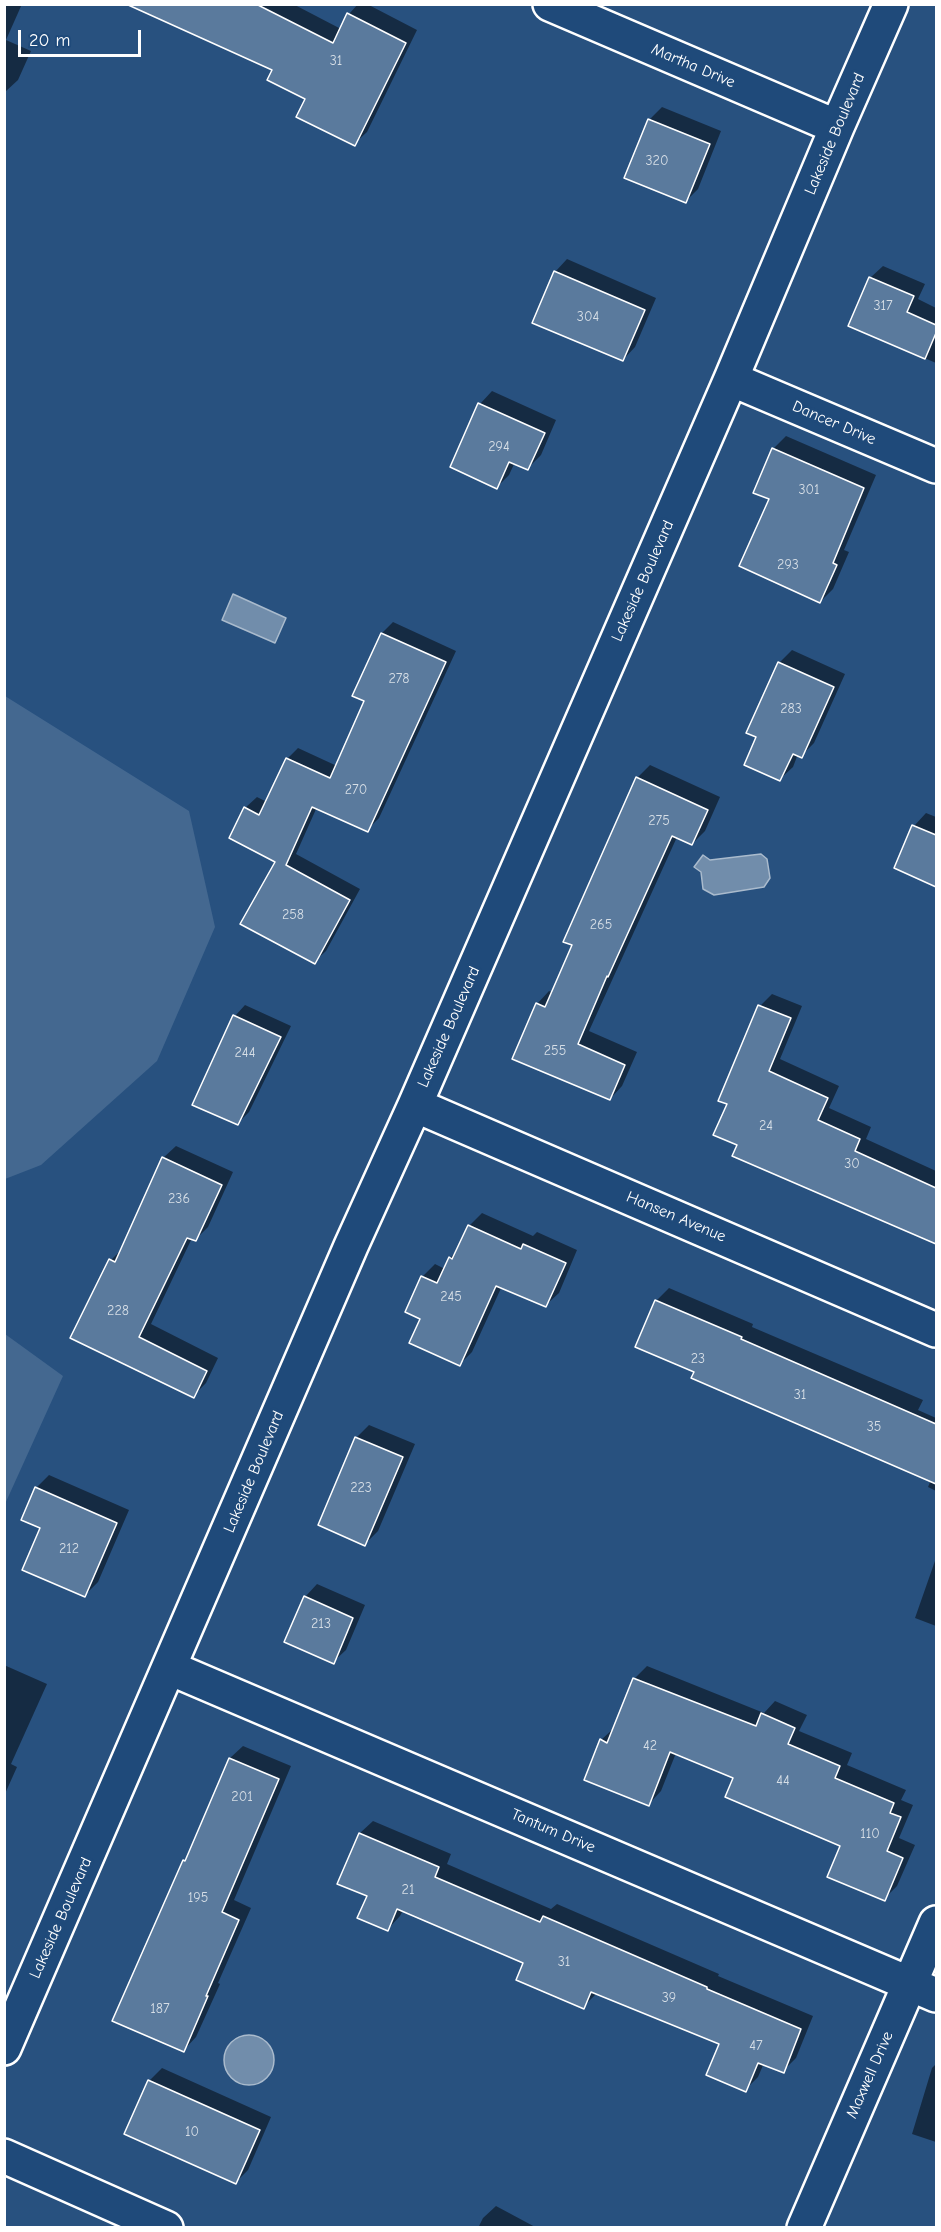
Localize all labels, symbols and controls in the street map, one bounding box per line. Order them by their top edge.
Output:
scale bar [21,18,144,56]
text: 20 m [29,30,70,51]
street label: Martha Drive [648,40,738,92]
house number: 31 [330,53,342,69]
street label: Lakeside Boulevard [801,70,869,198]
house number: 320 [646,153,668,169]
house number: 317 [873,298,893,314]
house number: 304 [577,309,599,325]
street label: Dancer Drive [789,397,879,449]
house number: 294 [488,439,510,455]
house number: 301 [798,482,820,498]
street label: Lakeside Boulevard [608,517,678,645]
house number: 293 [777,557,799,573]
house number: 278 [388,671,410,687]
house number: 283 [780,701,802,717]
house number: 270 [345,782,367,798]
house number: 275 [648,813,670,829]
house number: 258 [282,907,304,923]
house number: 265 [590,917,612,933]
street label: Lakeside Boulevard [414,963,484,1091]
house number: 255 [544,1043,566,1059]
house number: 244 [235,1045,255,1061]
house number: 24 [759,1118,773,1134]
house number: 30 [844,1156,860,1172]
street label: Hansen Avenue [623,1187,729,1247]
house number: 236 [168,1191,190,1207]
house number: 245 [440,1289,462,1305]
house number: 228 [107,1303,129,1319]
house number: 23 [691,1351,705,1367]
house number: 31 [794,1387,806,1403]
street label: Lakeside Boulevard [220,1408,288,1536]
house number: 35 [867,1419,881,1435]
house number: 223 [350,1480,372,1496]
house number: 212 [59,1541,79,1557]
house number: 213 [311,1616,331,1632]
house number: 42 [643,1738,657,1754]
house number: 44 [776,1773,790,1789]
house number: 201 [231,1789,253,1805]
street label: Tantum Drive [508,1805,598,1857]
house number: 110 [860,1826,880,1842]
street label: Lakeside Boulevard [26,1854,96,1982]
house number: 21 [402,1882,414,1898]
house number: 195 [188,1890,208,1906]
house number: 31 [558,1954,570,1970]
house number: 39 [662,1990,676,2006]
house number: 187 [150,2001,170,2017]
street label: Maxwell Drive [842,2028,898,2122]
house number: 47 [749,2038,763,2054]
house number: 10 [185,2124,199,2140]

